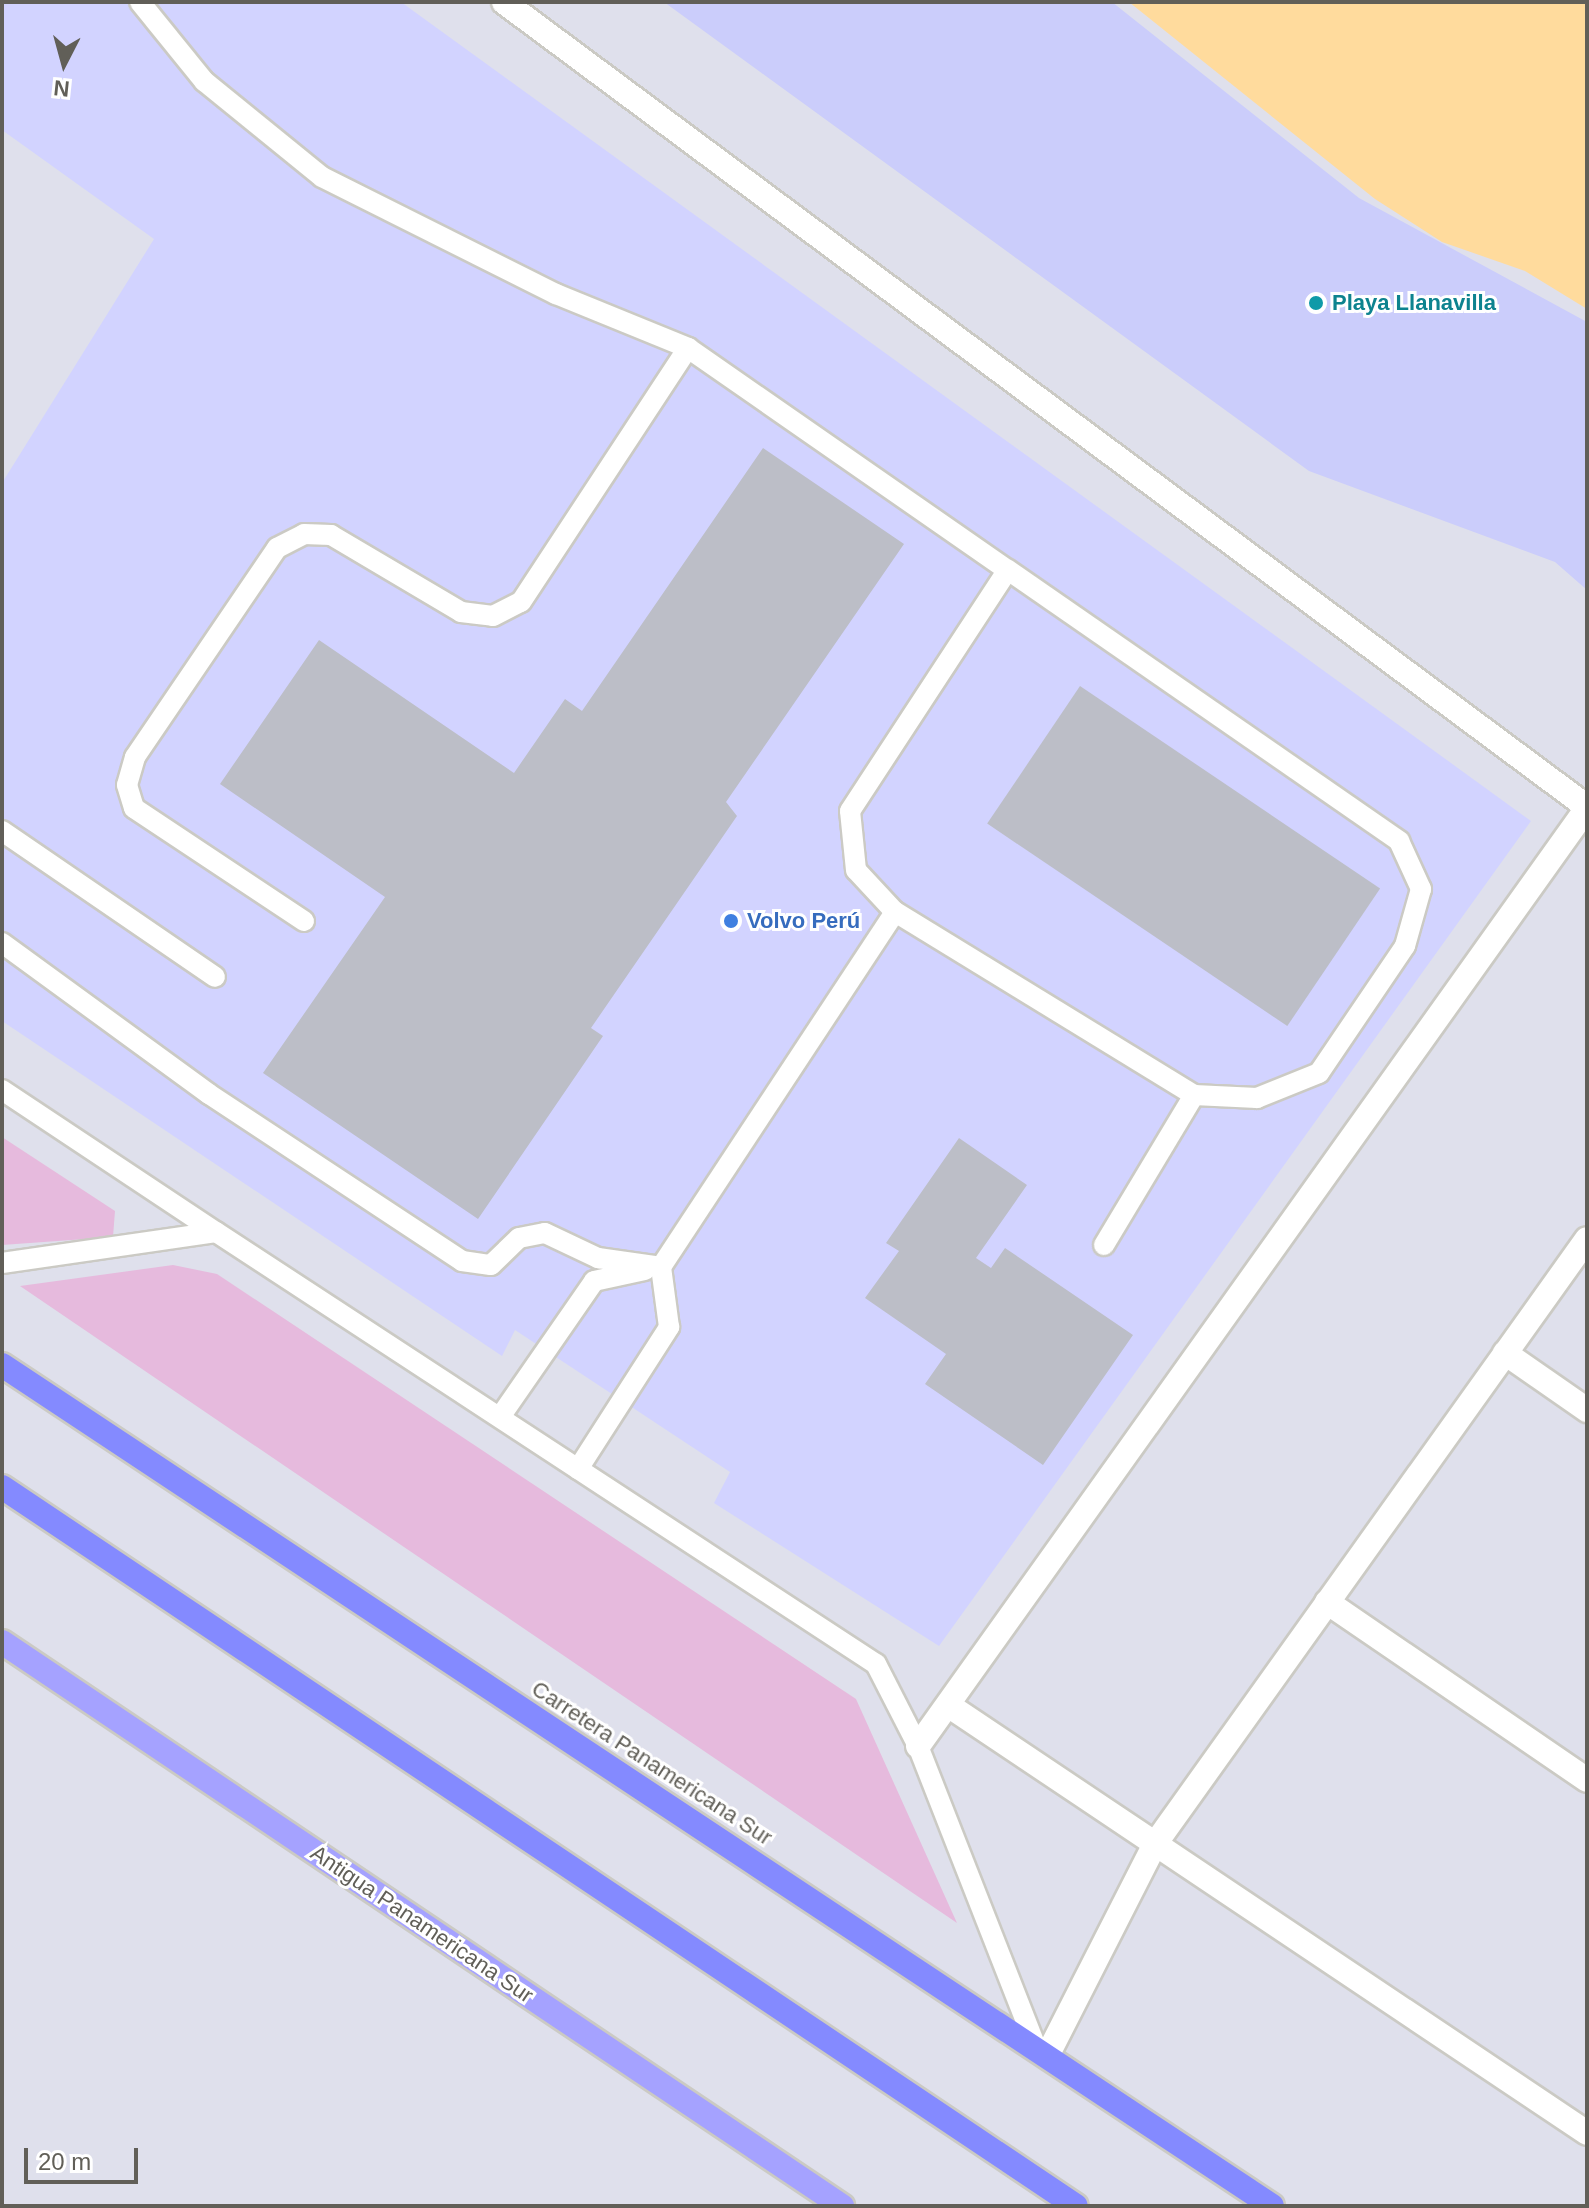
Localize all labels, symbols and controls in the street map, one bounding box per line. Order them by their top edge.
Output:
north arrow [24,24,104,104]
text: N [52,75,71,102]
place label: Playa Llanavilla [1332,290,1496,316]
marker: Playa Llanavilla [1307,294,1325,312]
place label: Volvo Perú [747,908,860,934]
marker: Volvo Perú [722,912,740,930]
street label: Carretera Panamericana Sur [527,1675,777,1851]
street label: Antigua Panamericana Sur [306,1840,538,2008]
scale bar [28,2132,142,2182]
text: 20 m [38,2148,91,2175]

